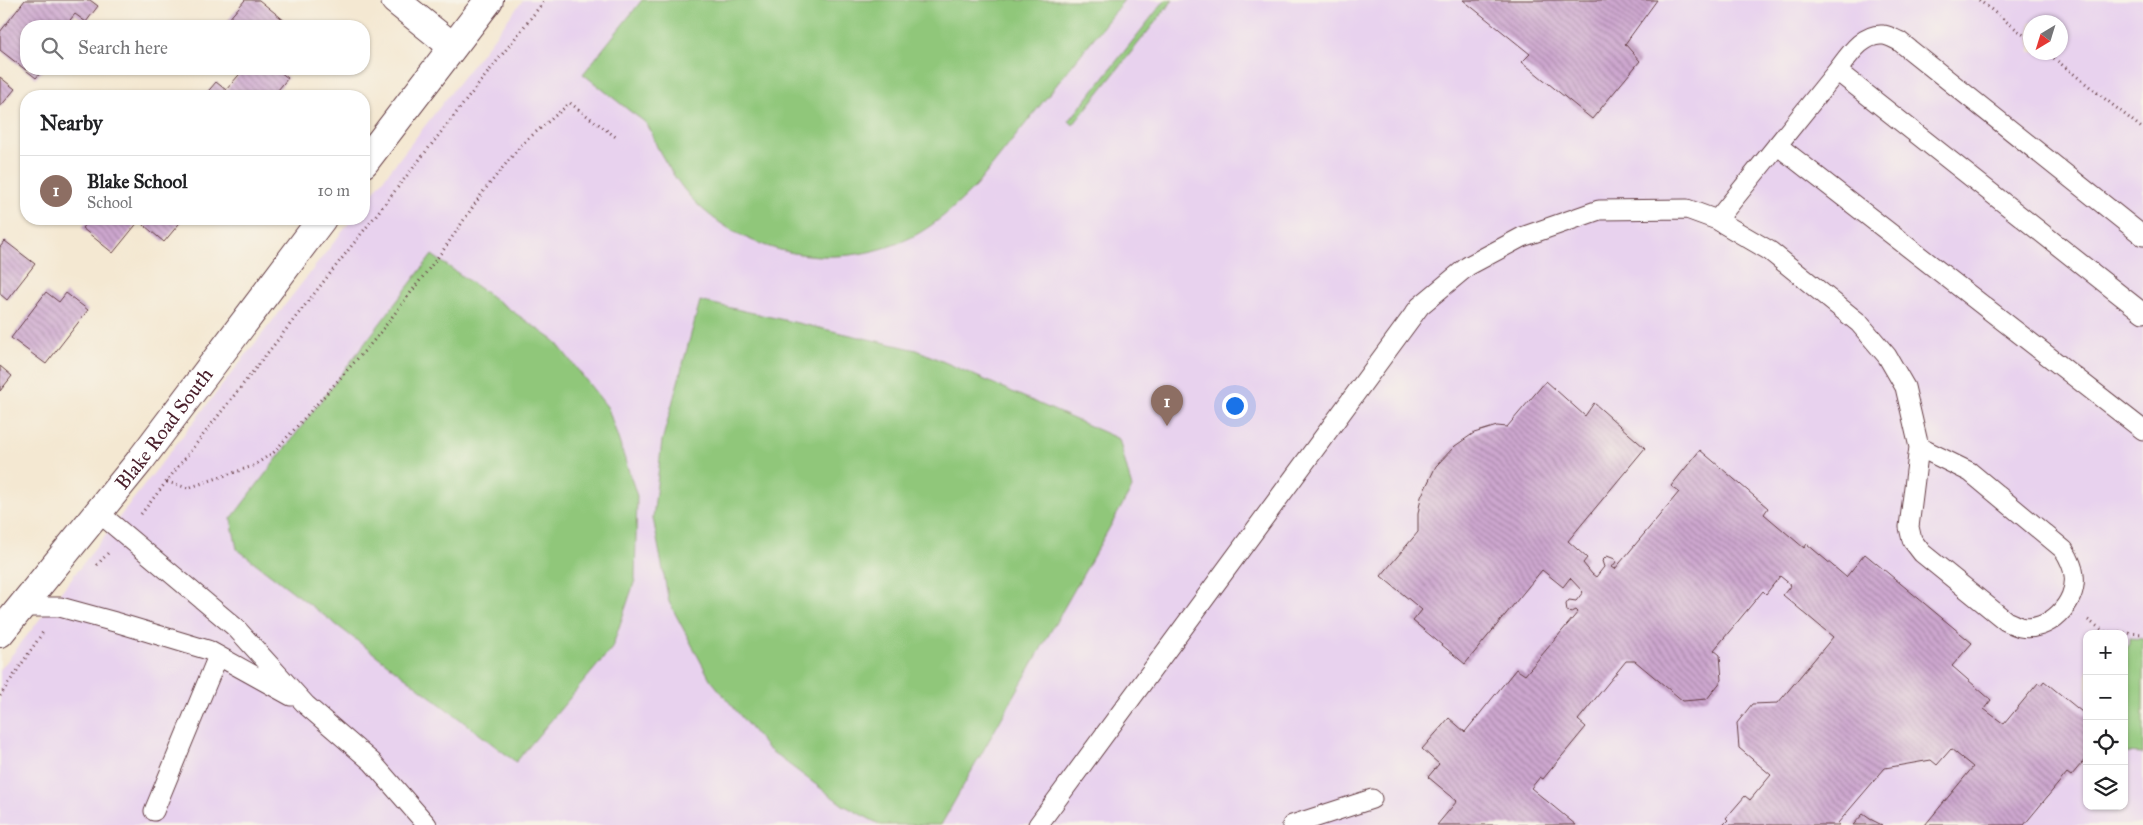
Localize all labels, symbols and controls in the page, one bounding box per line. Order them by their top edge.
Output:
north arrow [2023,15,2068,60]
search box [20,20,370,75]
icon: search [38,34,66,62]
text: Search here [78,36,168,59]
text: Nearby [40,110,103,136]
text: Blake School [87,170,187,193]
text: 1 [53,181,59,200]
text: 10 m [318,181,350,200]
text: School [87,193,132,212]
street label: Blake Road South [110,363,218,494]
pin: 1 [1151,385,1183,426]
your location [1222,393,1248,419]
map controls [2083,630,2128,810]
button: + [2083,630,2128,675]
button: − [2083,675,2128,720]
button: locate [2083,720,2128,765]
button: layers [2083,765,2128,810]

